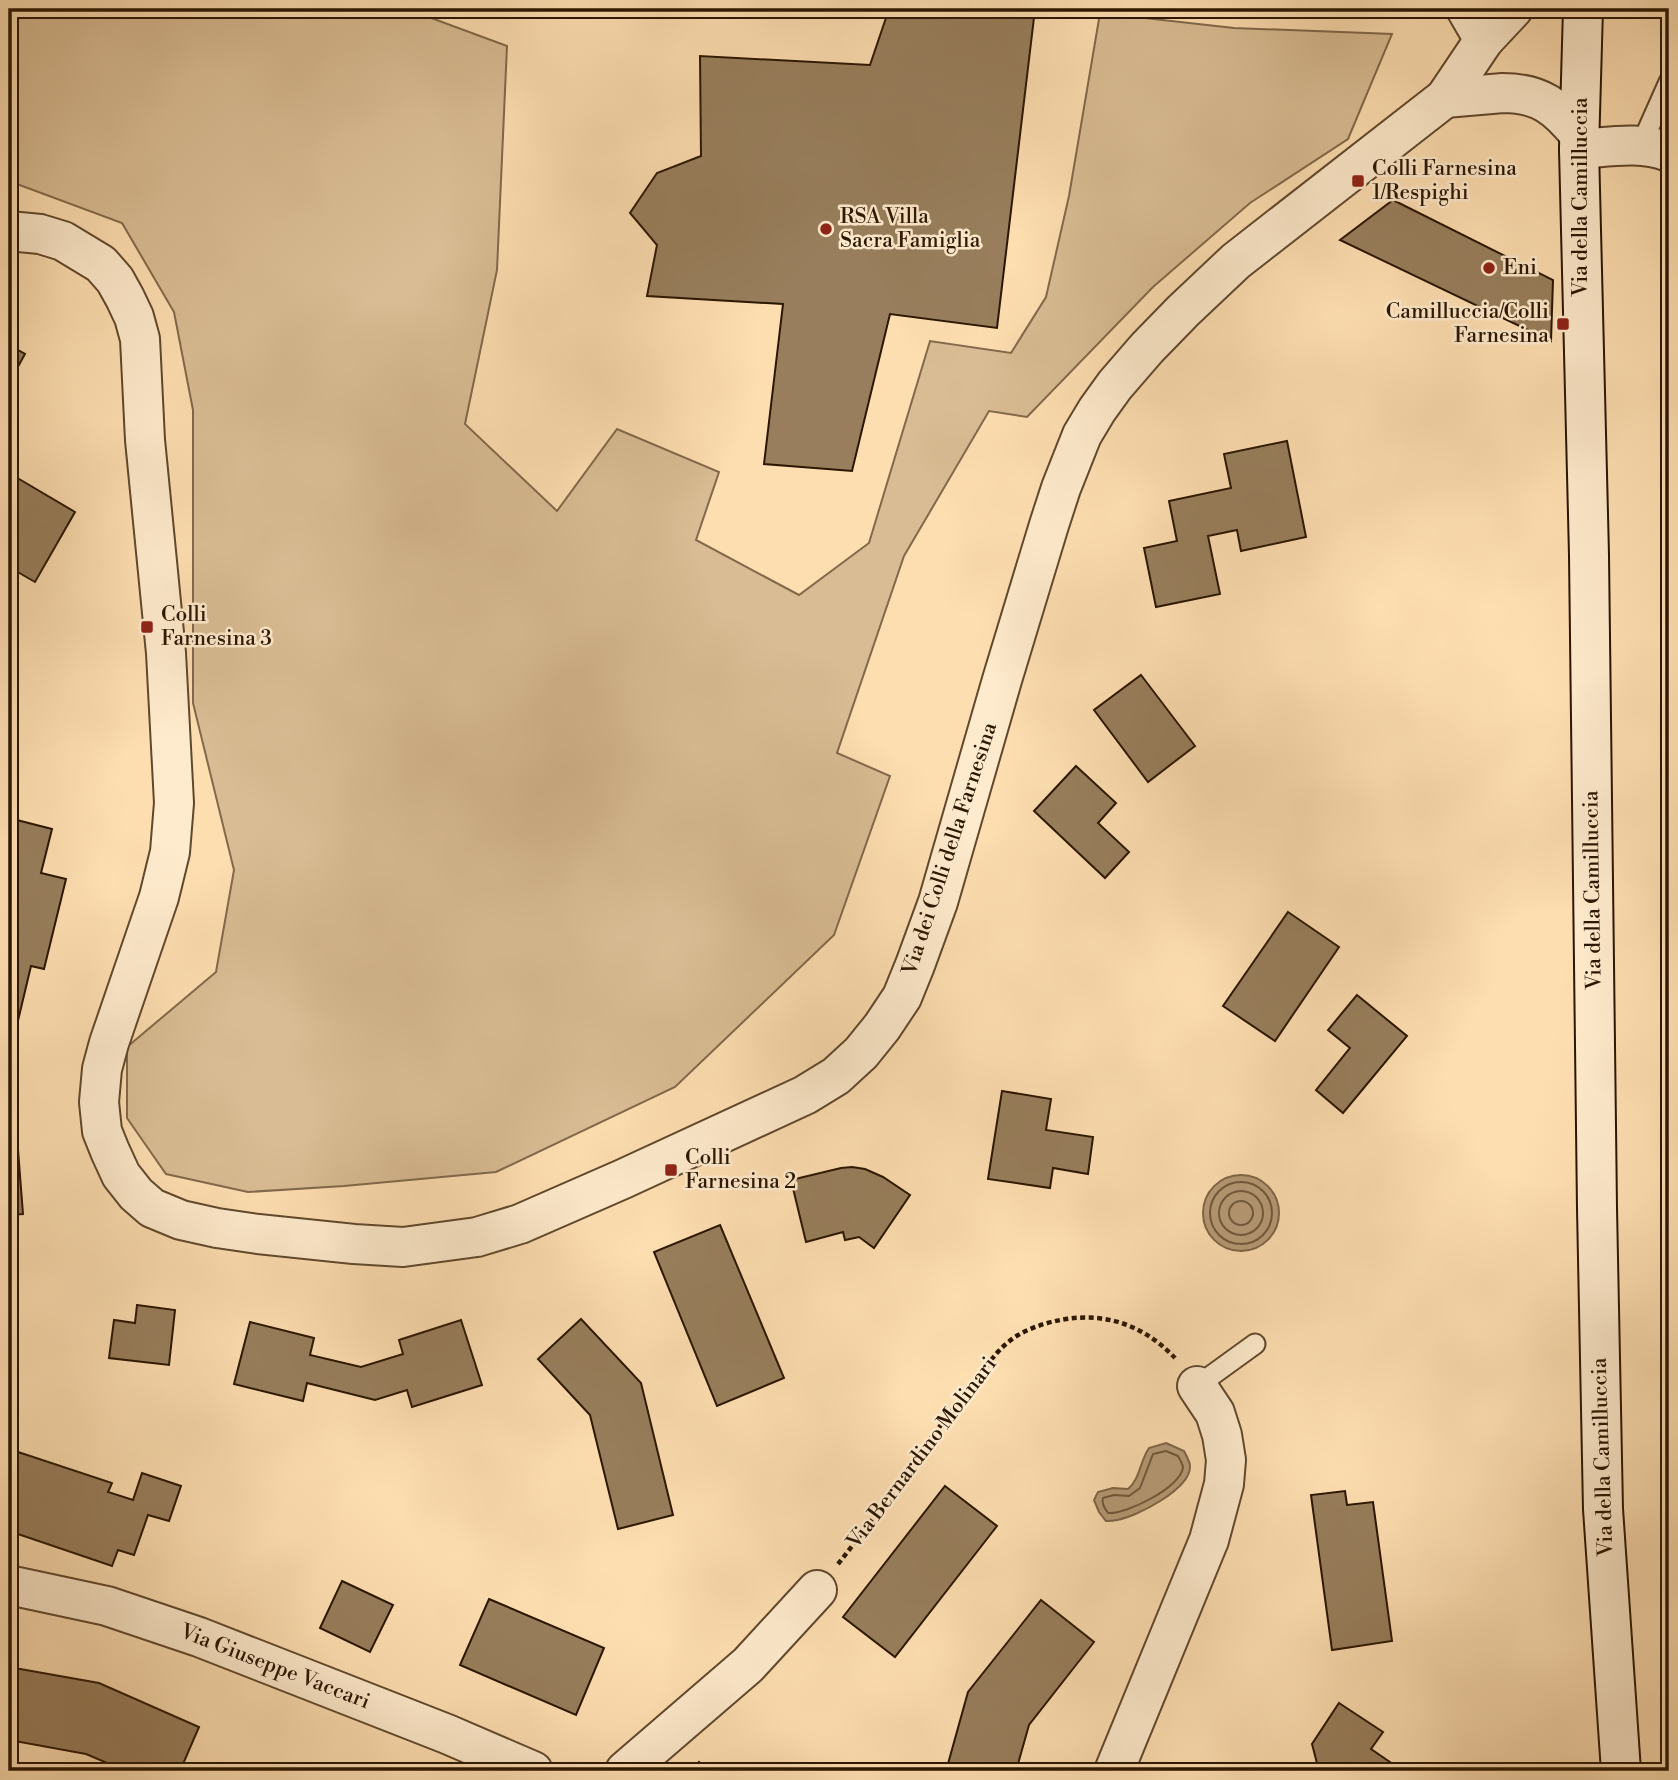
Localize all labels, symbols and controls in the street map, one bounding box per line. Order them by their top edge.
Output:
street label: Via della Camilluccia [1568,97,1594,298]
place label: Colli Farnesina 1/Respighi [1372,156,1517,206]
marker: Colli Farnesina 1/Respighi [1350,173,1366,189]
place label: RSA Villa Sacra Famiglia [840,204,981,254]
marker: RSA Villa Sacra Famiglia [818,221,834,237]
place label: Eni [1503,255,1537,281]
marker: Eni [1481,260,1497,276]
place label: Camilluccia/Colli Farnesina [1386,299,1549,349]
marker: Camilluccia/Colli Farnesina [1555,316,1571,332]
place label: Colli Farnesina 3 [161,602,272,652]
marker: Colli Farnesina 3 [139,619,155,635]
street label: Via dei Colli della Farnesina [897,719,1003,980]
street label: Via della Camilluccia [1578,790,1608,991]
place label: Colli Farnesina 2 [685,1145,796,1195]
marker: Colli Farnesina 2 [663,1162,679,1178]
street label: Via Bernardino Molinari [841,1352,1003,1555]
street label: Via della Camilluccia [1587,1357,1620,1558]
street label: Via Giuseppe Vaccari [175,1618,374,1715]

